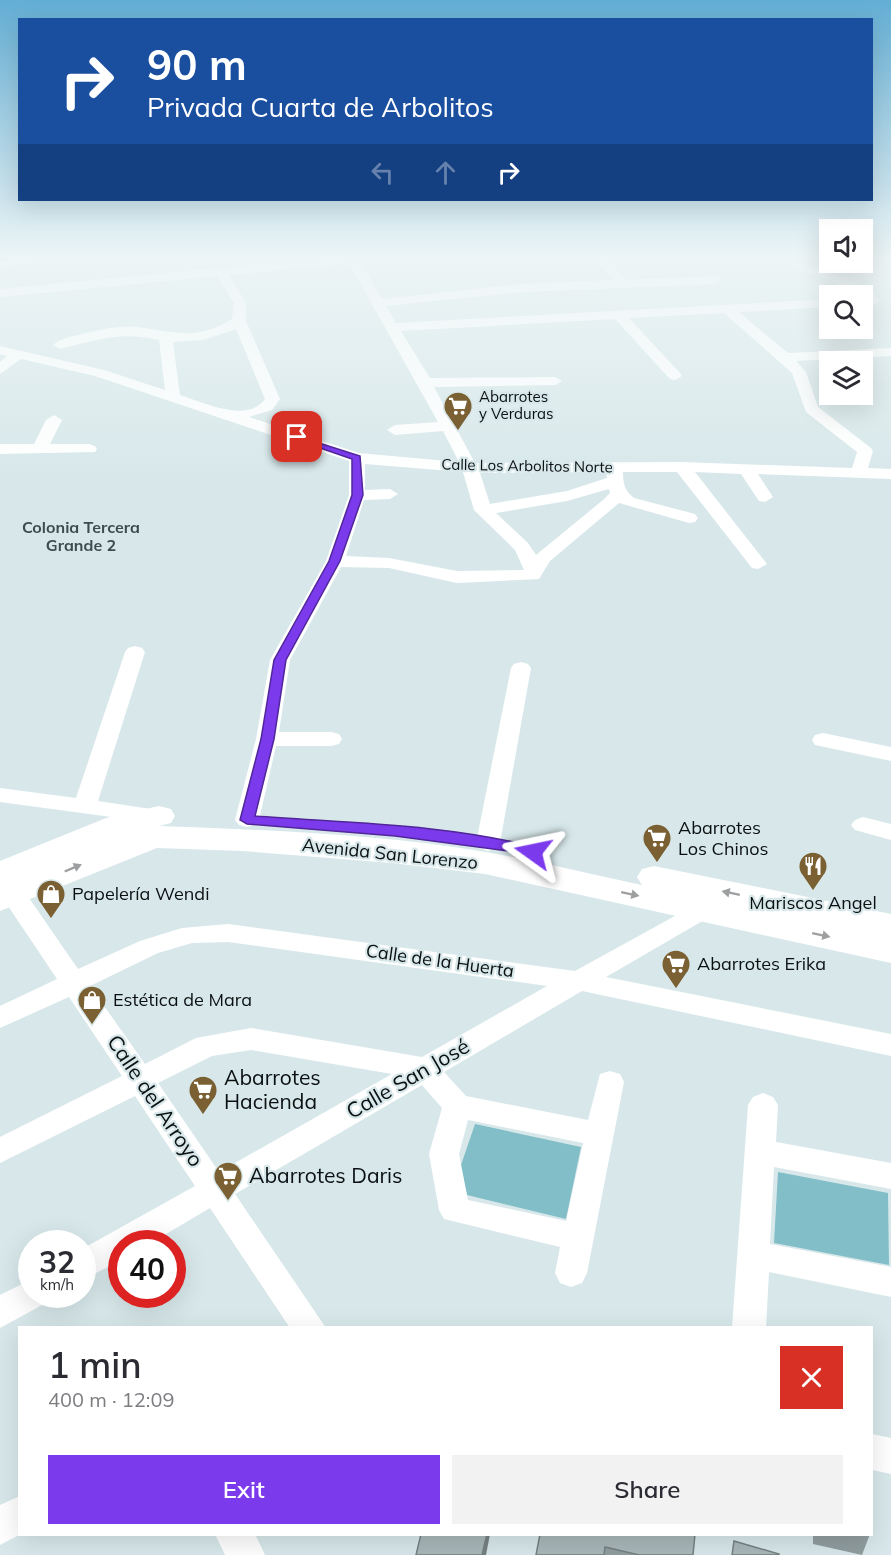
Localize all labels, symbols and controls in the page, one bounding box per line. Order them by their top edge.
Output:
text: 90 m [147,38,247,91]
icon: right [48,42,126,120]
text: Privada Cuarta de Arbolitos [147,90,494,124]
icon: left [366,156,399,189]
icon: ahead [429,156,462,189]
icon: right [492,156,525,189]
map controls [819,219,873,405]
button: sound [819,219,873,273]
button: search [819,285,873,339]
button: layers [819,351,873,405]
place label: Abarrotes y Verduras [479,387,553,423]
supermarket icon: Abarrotes y Verduras [442,390,474,432]
pin [271,411,322,462]
icon: arrive [280,420,313,453]
street label: Calle Los Arbolitos Norte [441,455,613,476]
district label: Colonia Tercera Grande 2 [22,517,140,555]
place label: Abarrotes Los Chinos [678,816,769,860]
position arrow [501,820,565,884]
supermarket icon: Abarrotes Los Chinos [641,822,673,864]
street label: Avenida San Lorenzo [301,833,479,874]
restaurant icon: Mariscos Angel [797,850,829,892]
one-way arrow [64,863,82,872]
shop icon: Papelería Wendi [35,878,67,920]
place label: Papelería Wendi [72,882,209,905]
one-way arrow [721,888,740,897]
one-way arrow [621,890,640,899]
place label: Mariscos Angel [749,891,877,914]
one-way arrow [811,931,830,940]
street label: Calle de la Huerta [365,939,515,982]
supermarket icon: Abarrotes Erika [660,948,692,990]
place label: Abarrotes Erika [697,952,826,975]
shop icon: Estética de Mara [76,984,108,1026]
place label: Estética de Mara [113,988,252,1011]
street label: Calle del Arroyo [102,1030,209,1171]
street label: Calle San José [341,1032,474,1124]
place label: Abarrotes Hacienda [224,1064,321,1114]
supermarket icon: Abarrotes Hacienda [187,1074,219,1116]
supermarket icon: Abarrotes Daris [212,1160,244,1202]
place label: Abarrotes Daris [249,1162,403,1188]
speed limit sign: 40 [108,1230,186,1308]
text: 32 [39,1243,75,1281]
text: km/h [40,1275,74,1294]
text: 1 min [48,1342,142,1387]
button: close [780,1346,843,1409]
text: 400 m · 12:09 [48,1387,174,1412]
button: Exit [48,1455,440,1524]
button: Share [452,1455,843,1524]

